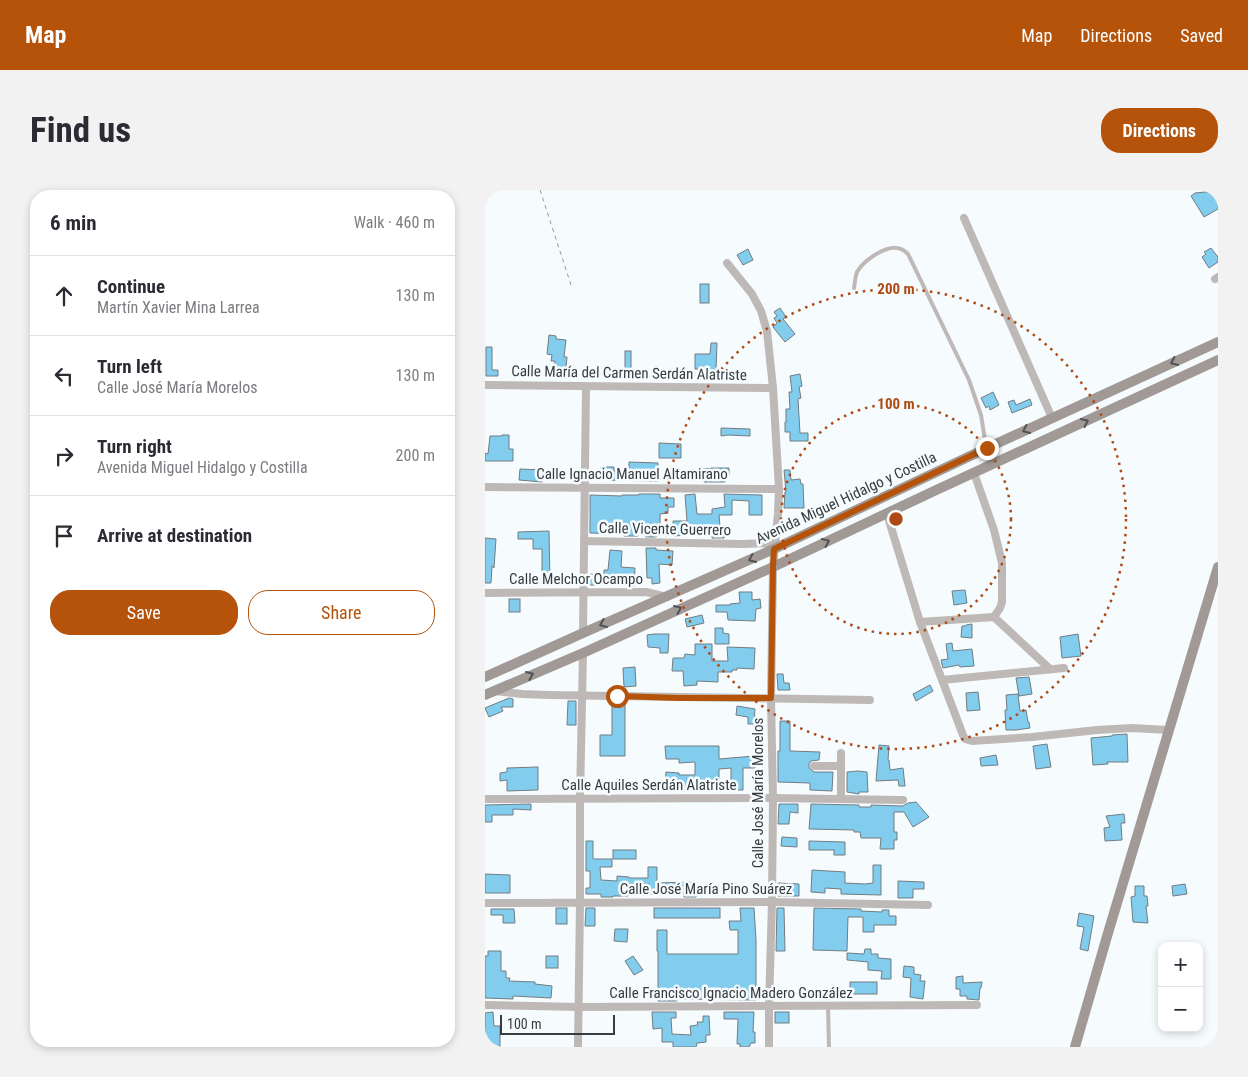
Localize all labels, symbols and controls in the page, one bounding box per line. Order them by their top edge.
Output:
text: Map [25,21,66,49]
text: Map [1021,25,1052,46]
text: Directions [1080,25,1152,46]
text: Saved [1180,25,1223,46]
button: Directions [1101,108,1218,153]
text: Find us [30,110,131,151]
text: 6 min [50,211,97,235]
text: Walk · 460 m [354,213,435,232]
text: Continue [97,275,165,298]
text: 200 m [877,280,915,298]
icon: ahead [50,282,78,310]
text: 130 m [396,286,435,305]
text: Martín Xavier Mina Larrea [97,298,260,317]
text: Turn left [97,355,162,378]
one-way arrow [1170,356,1179,367]
icon: left [50,362,78,390]
street label: Calle María del Carmen Serdán Alatriste [511,362,747,384]
text: 130 m [396,366,435,385]
text: Calle José María Morelos [97,378,258,397]
text: 100 m [877,395,915,413]
one-way arrow [1079,418,1088,428]
one-way arrow [1022,424,1031,434]
text: Turn right [97,435,172,458]
route end [976,437,999,460]
icon: right [50,442,78,470]
text: 200 m [396,446,435,465]
street label: Avenida Miguel Hidalgo y Costilla [753,448,939,548]
text: Avenida Miguel Hidalgo y Costilla [97,458,308,477]
street label: Calle Ignacio Manuel Altamirano [536,465,728,483]
centre of rings [887,510,905,528]
street label: Calle Vicente Guerrero [599,519,731,539]
icon: arrive [50,522,78,550]
text: Arrive at destination [97,524,252,547]
one-way arrow [821,538,830,548]
one-way arrow [748,552,757,563]
street label: Calle Melchor Ocampo [509,570,643,588]
button: Save [50,590,238,635]
button: Share [248,590,435,635]
one-way arrow [673,605,682,616]
one-way arrow [599,617,608,628]
one-way arrow [525,671,534,682]
route start [606,685,629,708]
street label: Calle José María Morelos [749,718,767,868]
street label: Calle Aquiles Serdán Alatriste [561,776,737,794]
street label: Calle José María Pino Suárez [620,880,792,898]
map controls [1158,942,1203,1032]
button: + [1158,942,1203,987]
street label: Calle Francisco Ignacio Madero González [609,984,853,1002]
button: − [1158,987,1203,1032]
scale bar [500,1012,615,1035]
text: 100 m [507,1016,542,1032]

